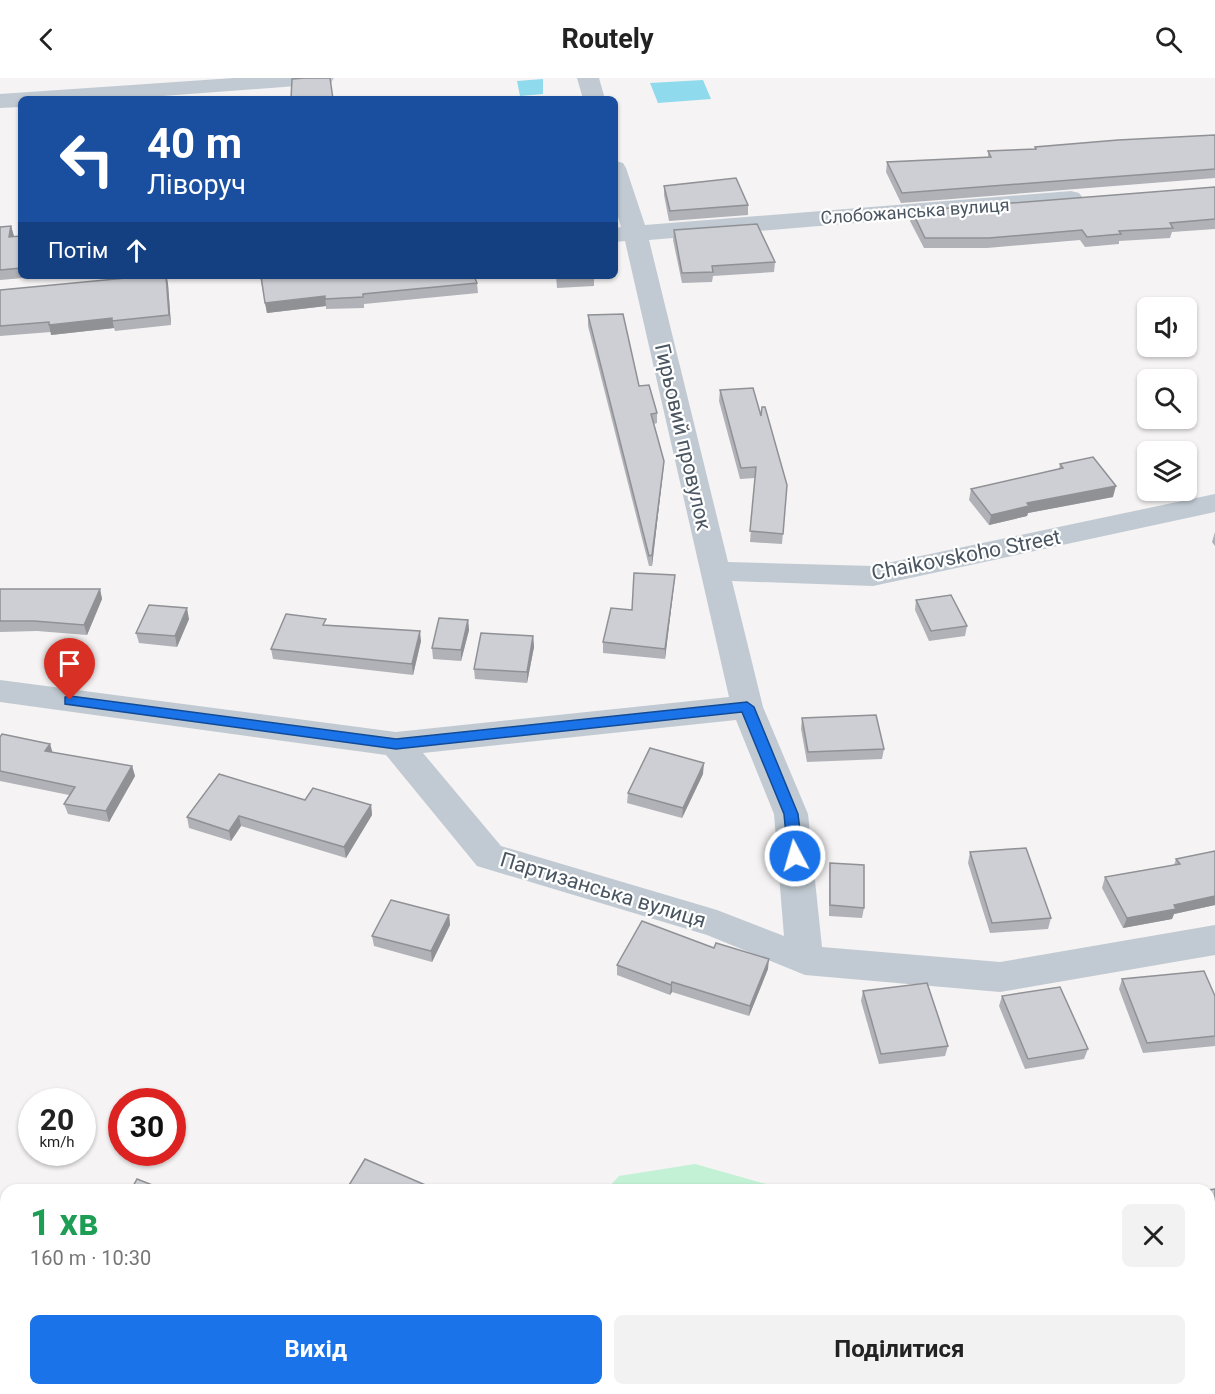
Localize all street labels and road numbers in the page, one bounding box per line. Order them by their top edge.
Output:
street label: Слобожанська вулиця [820,194,1010,228]
street label: Гирьовий провулок [650,341,716,533]
street label: Chaikovskoho Street [869,525,1063,585]
street label: Партизанська вулиця [497,847,709,933]

